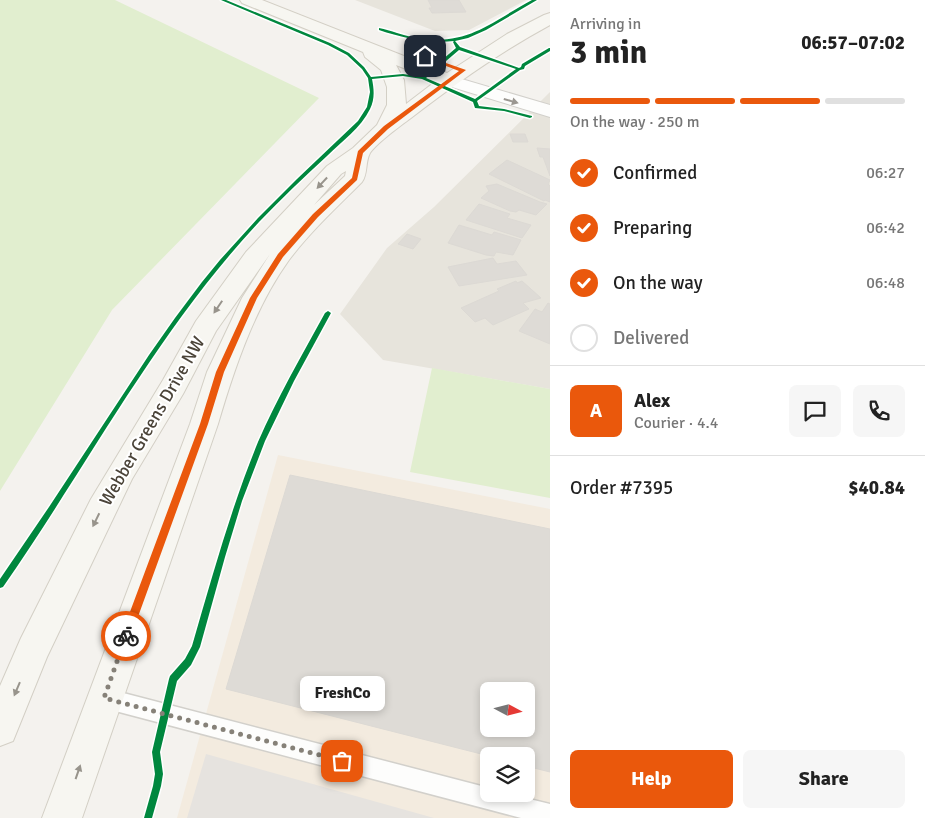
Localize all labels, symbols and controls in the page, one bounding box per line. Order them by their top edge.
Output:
text: Arriving in [570,14,641,34]
text: 06:57–07:02 [801,31,905,55]
text: 3 min [570,33,647,72]
pin [404,35,446,77]
icon: home [411,42,439,70]
one-way arrow [504,97,519,105]
text: On the way · 250 m [570,112,700,132]
icon: check [570,159,598,187]
text: Confirmed [613,161,697,185]
text: 06:27 [866,163,905,183]
one-way arrow [316,176,328,188]
icon: check [570,214,598,242]
text: Preparing [613,216,692,240]
text: 06:42 [866,218,905,238]
icon: check [570,269,598,297]
text: On the way [613,271,703,295]
text: 06:48 [866,273,905,293]
one-way arrow [213,301,223,314]
text: Delivered [613,326,689,350]
street label: Webber Greens Drive NW [95,333,209,509]
button: chat [789,385,841,437]
button: phone [853,385,905,437]
text: Alex [634,389,670,413]
text: A [590,399,602,423]
text: Courier · 4.4 [634,413,718,433]
text: Order #7395 [570,476,673,500]
text: $40.84 [848,476,905,500]
one-way arrow [92,513,100,527]
courier [101,611,151,661]
icon: bike [112,622,140,650]
callout: FreshCo [300,676,384,711]
one-way arrow [12,682,20,696]
north arrow [480,682,535,738]
map controls [480,682,535,802]
text: FreshCo [314,683,371,703]
pin [321,740,363,782]
icon: bag [328,747,356,775]
button: layers [480,747,535,802]
button: Help [570,750,733,808]
button: Share [743,750,905,808]
one-way arrow [74,764,82,779]

